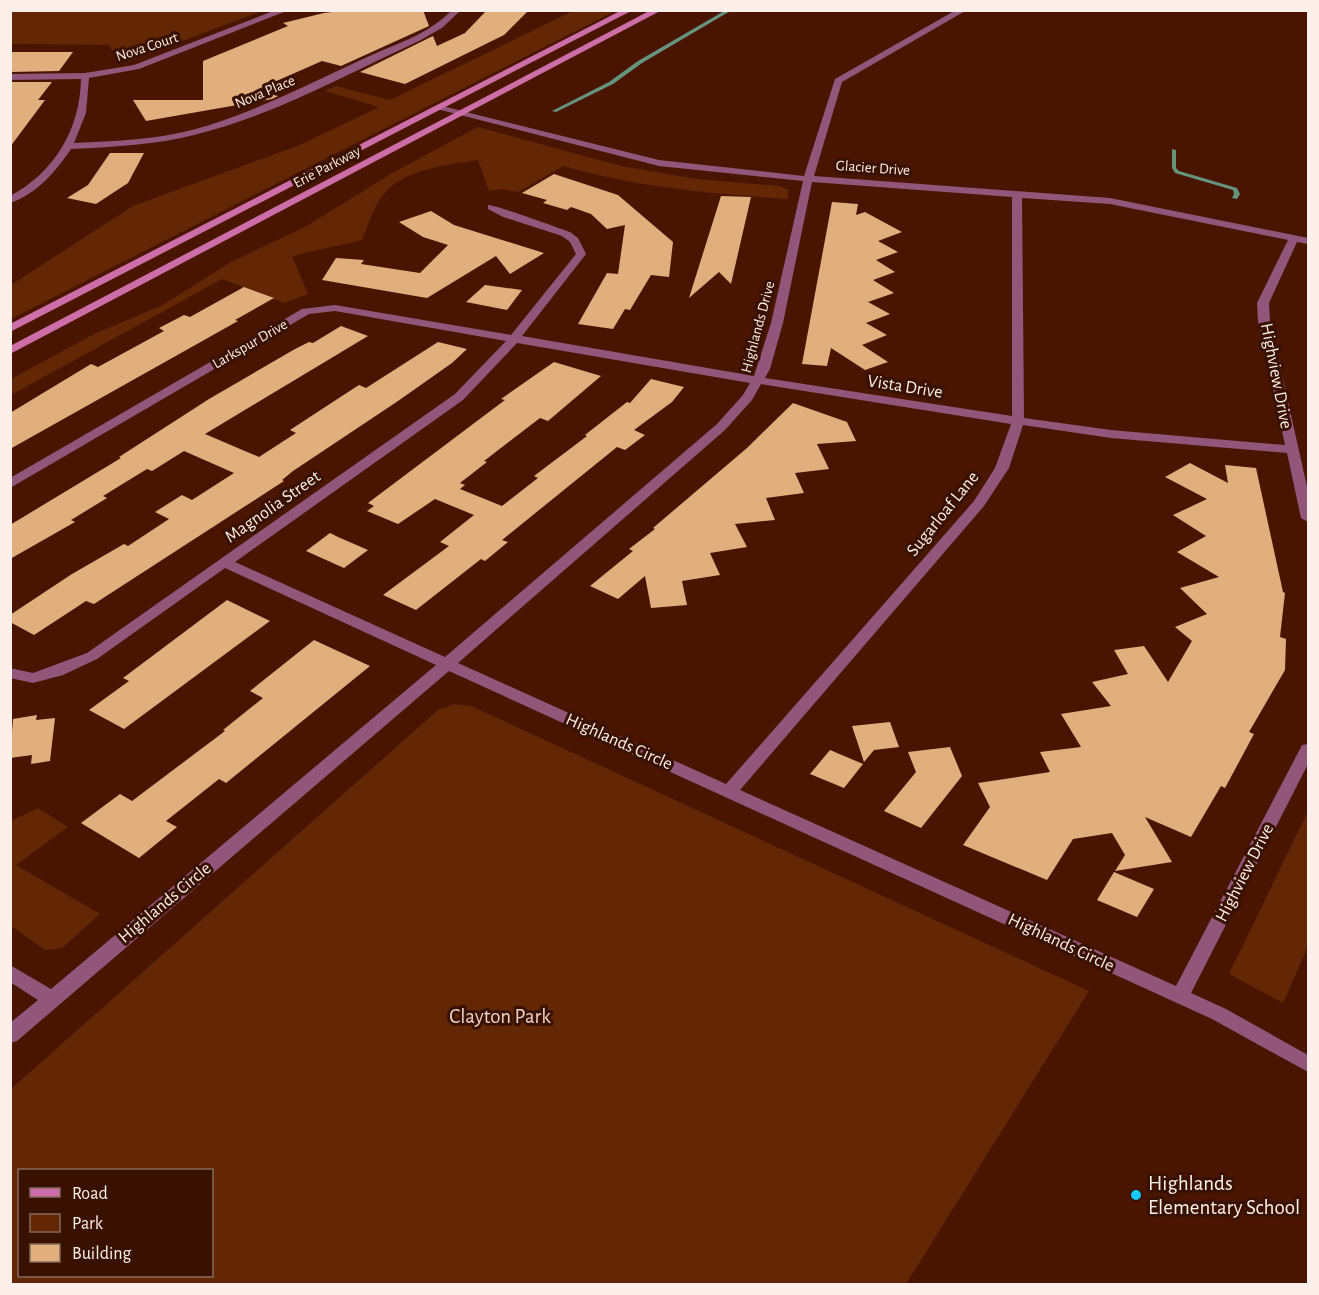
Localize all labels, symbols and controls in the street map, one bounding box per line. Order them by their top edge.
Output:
street label: Nova Court [114,30,180,64]
street label: Nova Place [233,73,297,111]
street label: Erie Parkway [291,143,364,191]
street label: Glacier Drive [835,158,911,178]
street label: Highlands Drive [739,279,777,374]
street label: Larkspur Drive [210,316,290,371]
street label: Highview Drive [1257,322,1295,430]
street label: Vista Drive [866,372,944,402]
street label: Magnolia Street [222,467,324,546]
street label: Sugarloaf Lane [904,468,982,560]
street label: Highlands Circle [563,710,675,774]
street label: Highview Drive [1213,821,1277,925]
street label: Highlands Circle [115,859,215,947]
street label: Highlands Circle [1005,911,1117,975]
park label: Clayton Park [449,1006,551,1027]
legend [18,1169,213,1277]
place label: Highlands Elementary School [1148,1173,1300,1218]
text: Road [72,1185,108,1203]
marker: Highlands Elementary School [1129,1188,1143,1202]
text: Park [72,1215,104,1233]
text: Building [72,1245,132,1263]

